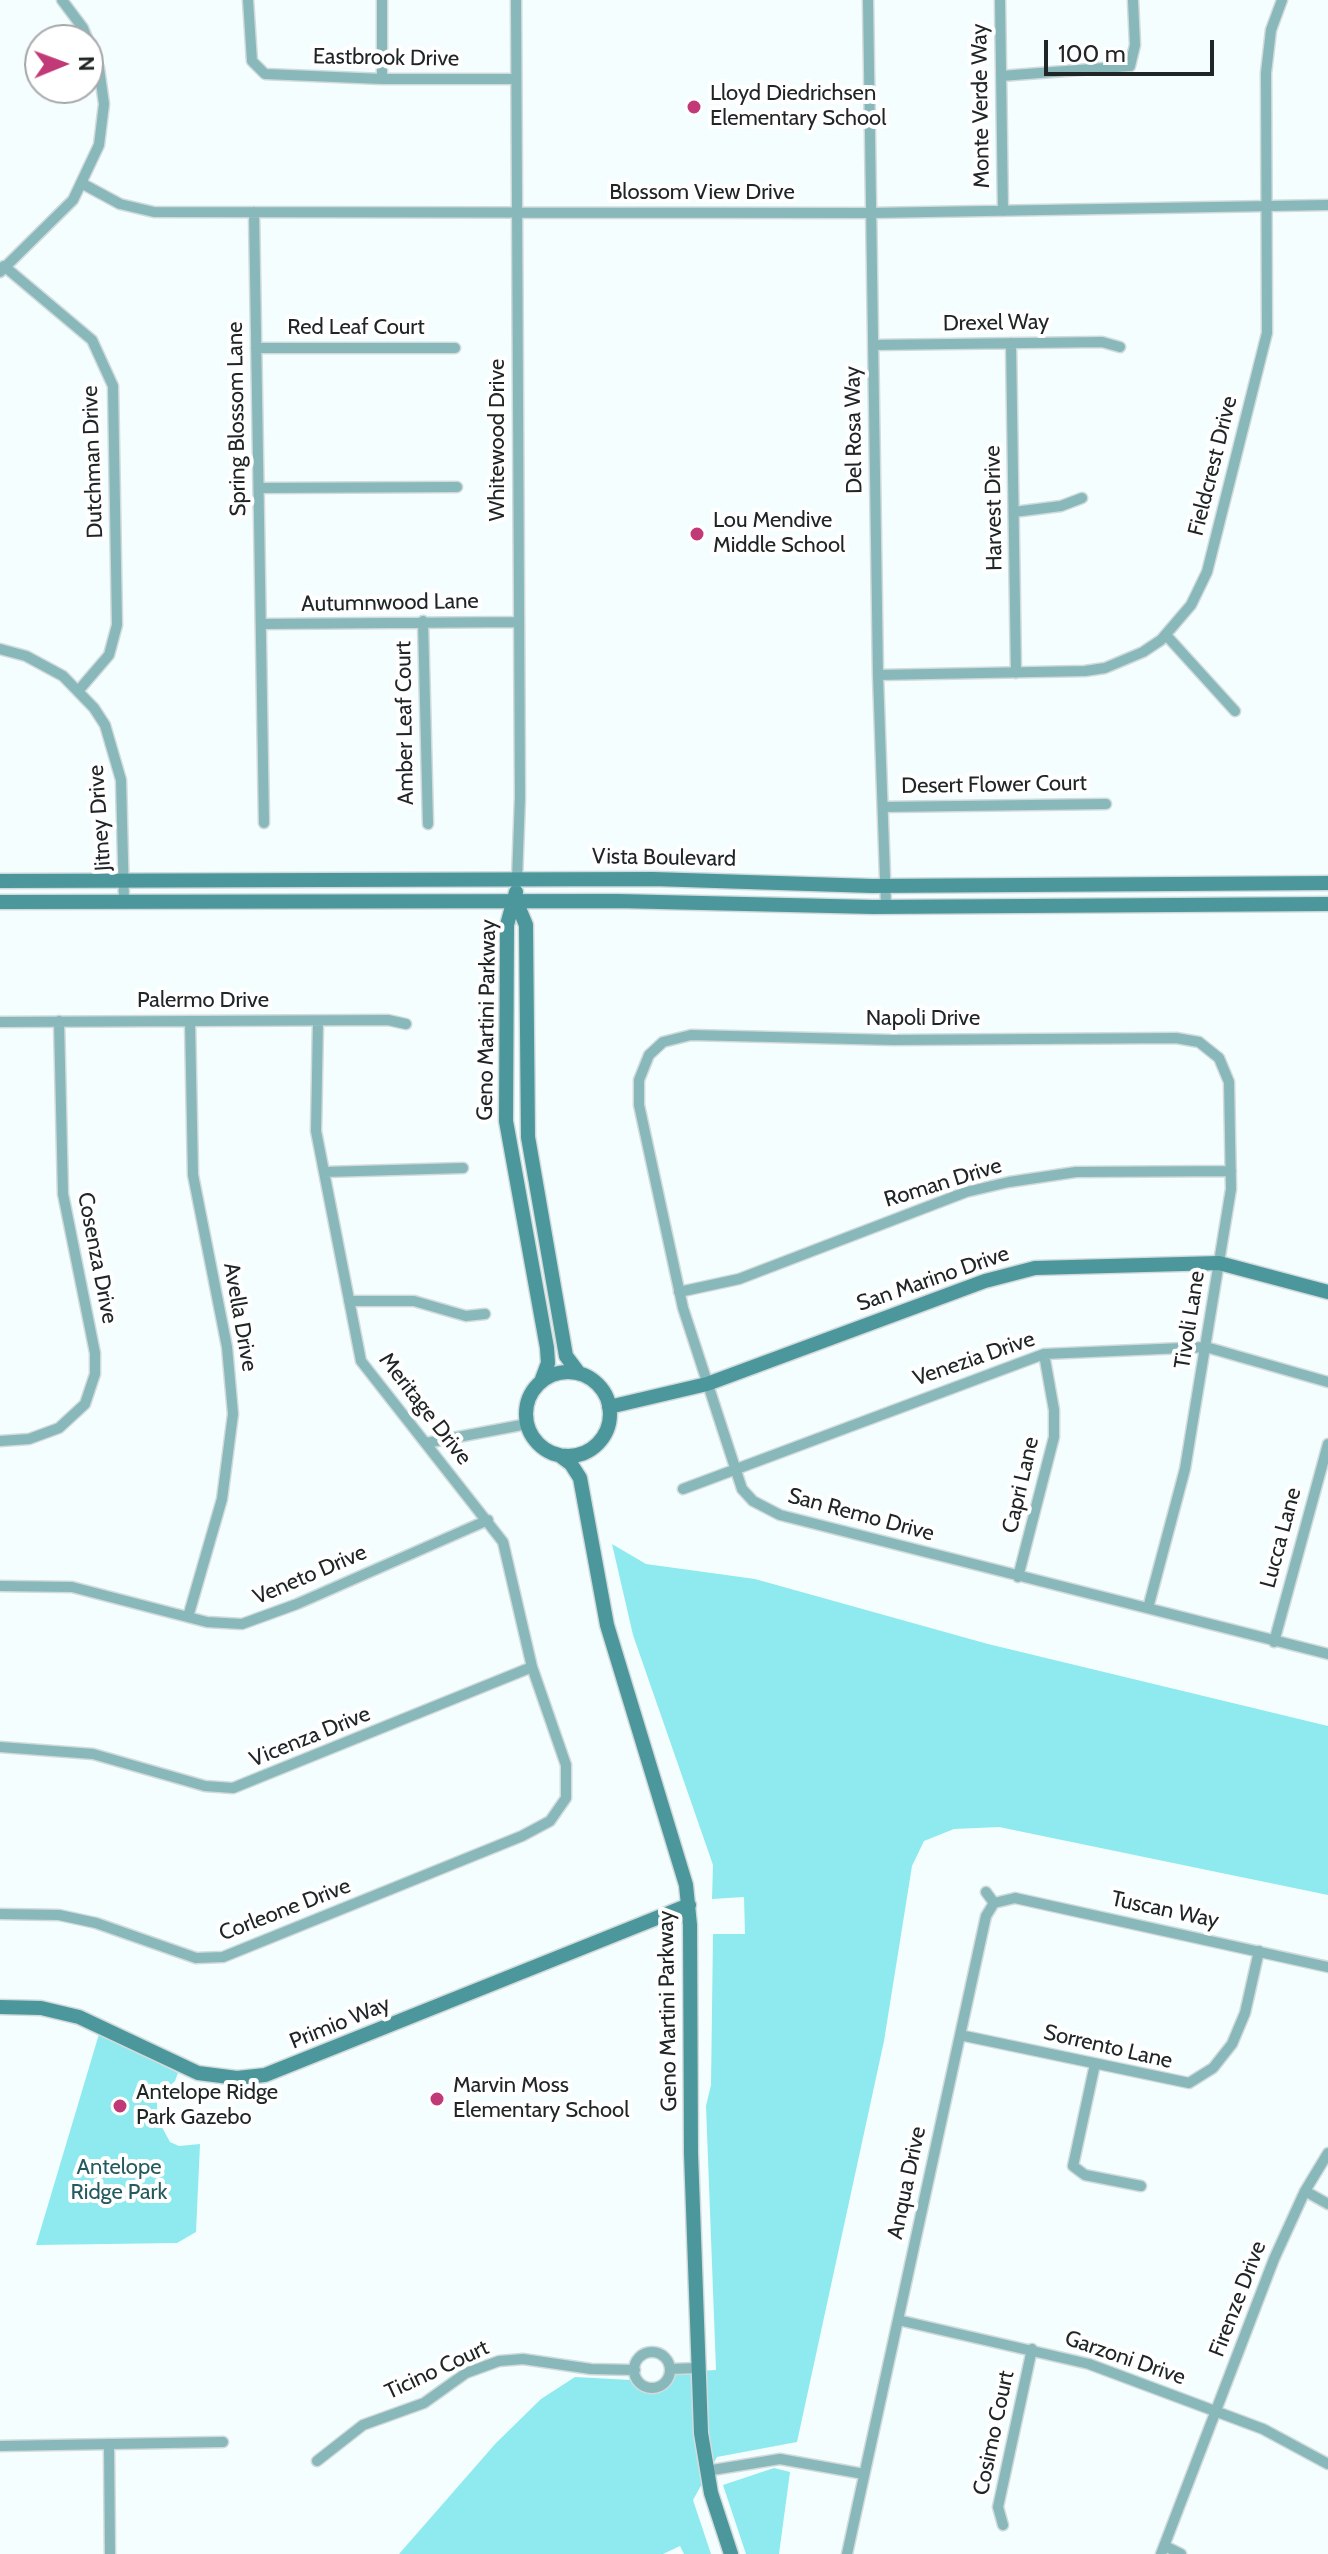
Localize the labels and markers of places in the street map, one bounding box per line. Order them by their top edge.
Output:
place label: Lloyd Diedrichsen Elementary School [710,81,886,132]
marker: Lloyd Diedrichsen Elementary School [685,98,703,116]
place label: Lou Mendive Middle School [713,508,845,560]
marker: Lou Mendive Middle School [688,525,706,543]
place label: Marvin Moss Elementary School [453,2073,629,2124]
place label: Antelope Ridge Park Gazebo [136,2080,278,2132]
marker: Marvin Moss Elementary School [428,2090,446,2108]
marker: Antelope Ridge Park Gazebo [111,2097,129,2115]

